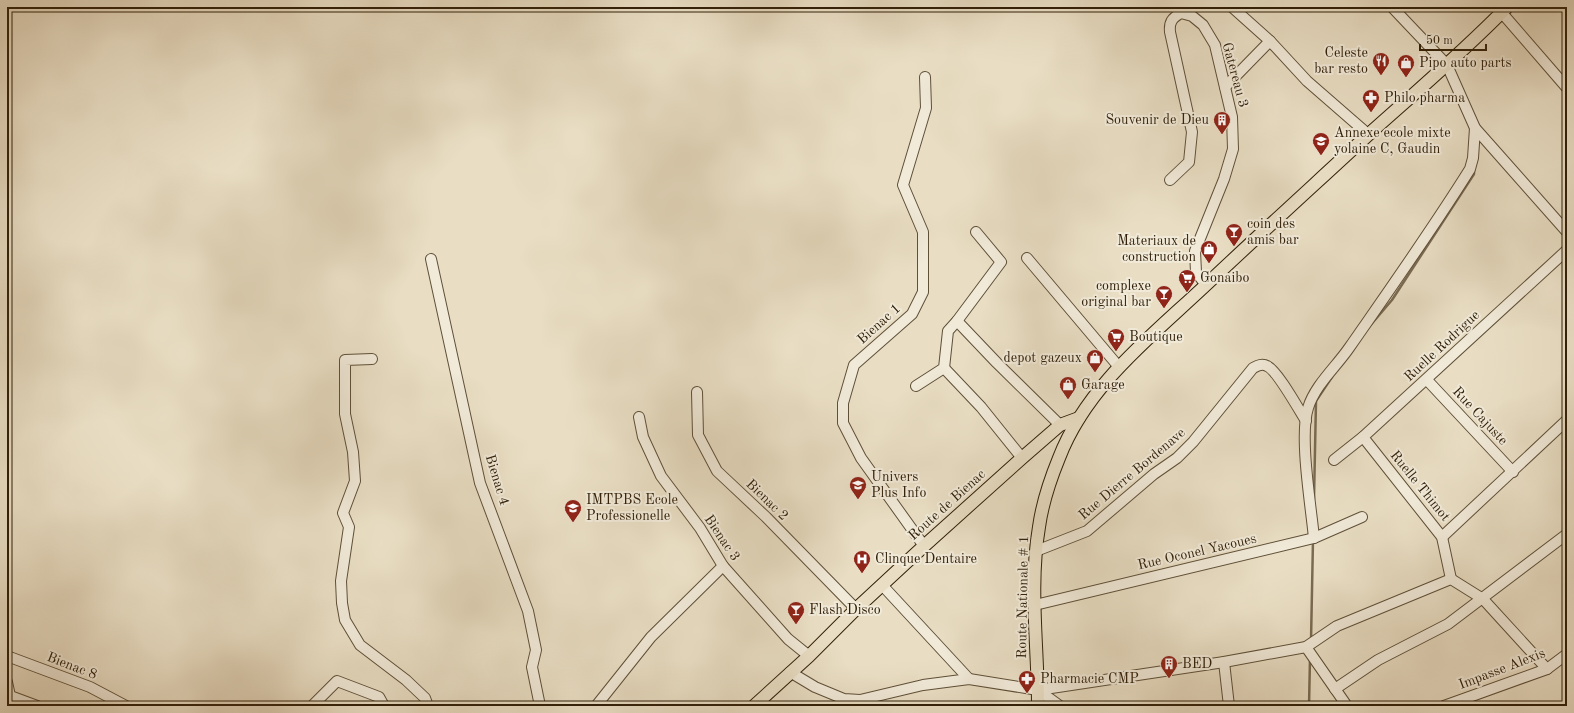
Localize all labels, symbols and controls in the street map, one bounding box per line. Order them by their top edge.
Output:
scale bar [1420,26,1486,52]
text: 50 m [1426,34,1453,47]
street label: Gatereau 3 [1220,41,1250,109]
place label: Celeste bar resto [1314,46,1368,76]
restaurant icon: Celeste bar resto [1371,51,1391,76]
shop icon: Pipo auto parts [1396,53,1416,78]
place label: Pipo auto parts [1419,56,1511,70]
pharmacy icon: Philo pharma [1361,88,1381,113]
place label: Philo pharma [1384,91,1465,105]
building icon: Souvenir de Dieu [1212,110,1232,135]
place label: Souvenir de Dieu [1105,113,1210,127]
place label: Annexe ecole mixte yolaine C, Gaudin [1334,126,1451,156]
school or university icon: Annexe ecole mixte yolaine C, Gaudin [1311,131,1331,156]
place label: coin des amis bar [1247,217,1299,247]
bar icon: coin des amis bar [1224,222,1244,247]
place label: Materiaux de construction [1117,234,1196,264]
shop icon: Materiaux de construction [1199,239,1219,264]
supermarket icon: Gonaibo [1177,268,1197,293]
place label: Gonaibo [1200,271,1249,285]
place label: complexe original bar [1081,279,1151,309]
bar icon: complexe original bar [1154,284,1174,309]
street label: Bienac 1 [855,301,903,347]
street label: Ruelle Rodrigue [1402,308,1482,384]
supermarket icon: Boutique [1106,327,1126,352]
place label: Boutique [1129,330,1183,344]
shop icon: depot gazeux [1085,348,1105,373]
place label: depot gazeux [1003,351,1082,365]
shop icon: Garage [1058,375,1078,400]
place label: Garage [1081,378,1125,392]
street label: Rue Cajuste [1450,384,1510,448]
street label: Rue Dierre Bordenave [1076,426,1188,522]
street label: Ruelle Thimot [1387,448,1453,524]
street label: Bienac 4 [483,453,511,507]
street label: Route de Bienac [906,467,988,543]
place label: Univers Plus Info [871,470,926,500]
school or university icon: Univers Plus Info [848,475,868,500]
street label: Bienac 2 [743,477,791,523]
place label: IMTPBS Ecole Professionelle [586,493,678,523]
school or university icon: IMTPBS Ecole Professionelle [563,498,583,523]
street label: Bienac 3 [702,512,742,564]
street label: Rue Oconel Yacoues [1136,531,1258,573]
street label: Route Nationale # 1 [1015,535,1031,659]
hospital icon: Clinque Dentaire [852,549,872,574]
place label: Clinque Dentaire [875,552,977,566]
bar icon: Flash Disco [786,600,806,625]
place label: Flash Disco [809,603,881,617]
street label: Impasse Alexis [1457,646,1547,692]
street label: Bienac 8 [45,650,99,682]
building icon: BED [1159,654,1179,679]
place label: BED [1182,657,1212,671]
pharmacy icon: Pharmacie CMP [1017,669,1037,694]
place label: Pharmacie CMP [1040,672,1139,686]

